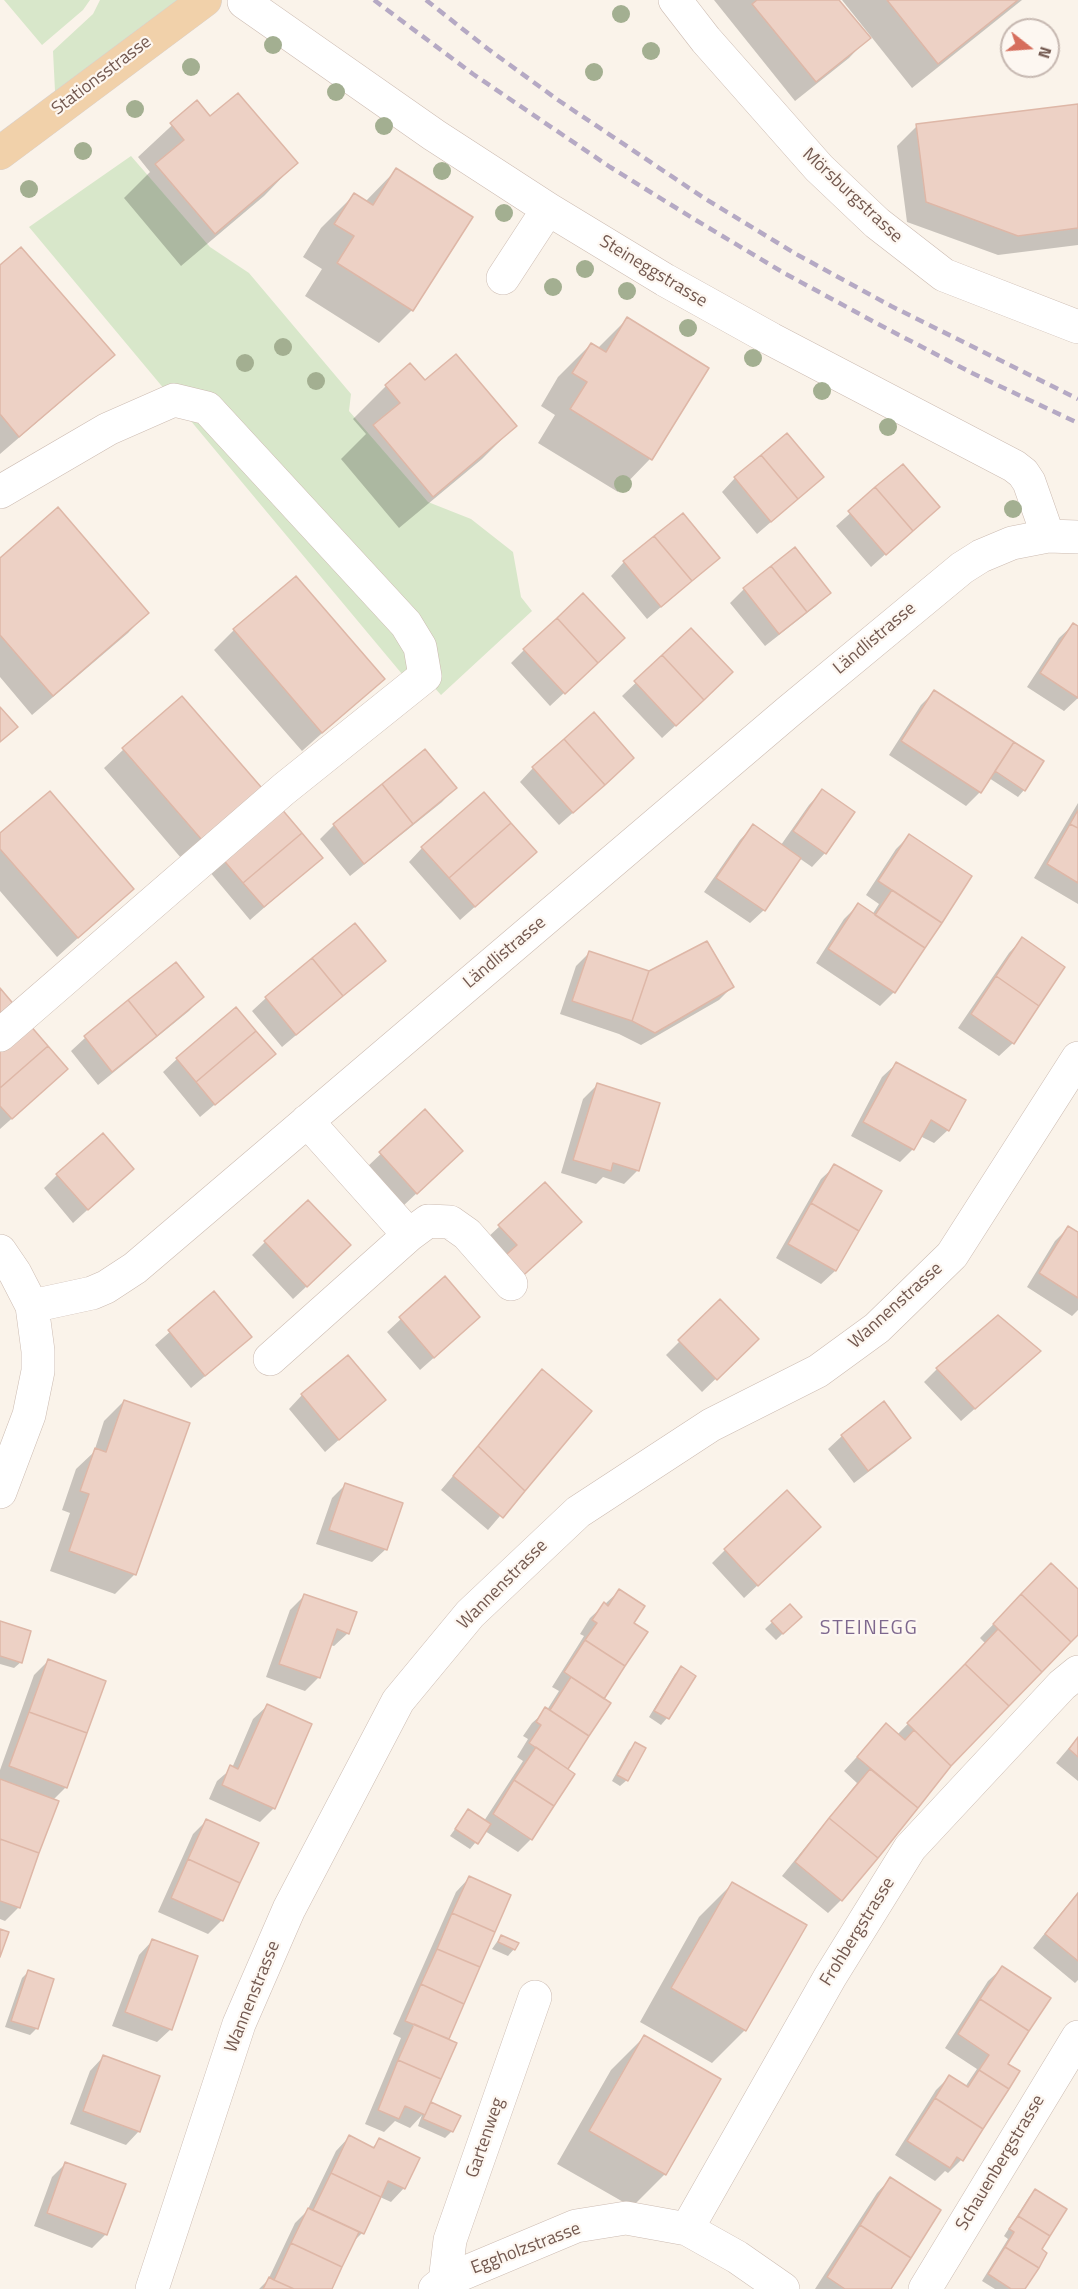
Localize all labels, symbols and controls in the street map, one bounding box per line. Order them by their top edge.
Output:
north arrow [1000,18,1060,78]
street label: Stationsstrasse [48,32,156,120]
text: N [1032,44,1058,61]
street label: Mörsburgstrasse [797,144,907,248]
street label: Steineggstrasse [595,231,711,313]
street label: Ländlistrasse [829,598,921,680]
street label: Ländlistrasse [459,912,551,994]
street label: Wannenstrasse [845,1258,947,1354]
street label: Wannenstrasse [453,1535,553,1635]
district label: STEINEGG [820,1617,918,1641]
street label: Frohbergstrasse [816,1874,900,1990]
street label: Wannenstrasse [221,1938,285,2056]
street label: Schauenbergstrasse [952,2091,1050,2235]
street label: Gartenweg [462,2095,510,2181]
street label: Eggholzstrasse [468,2218,584,2280]

